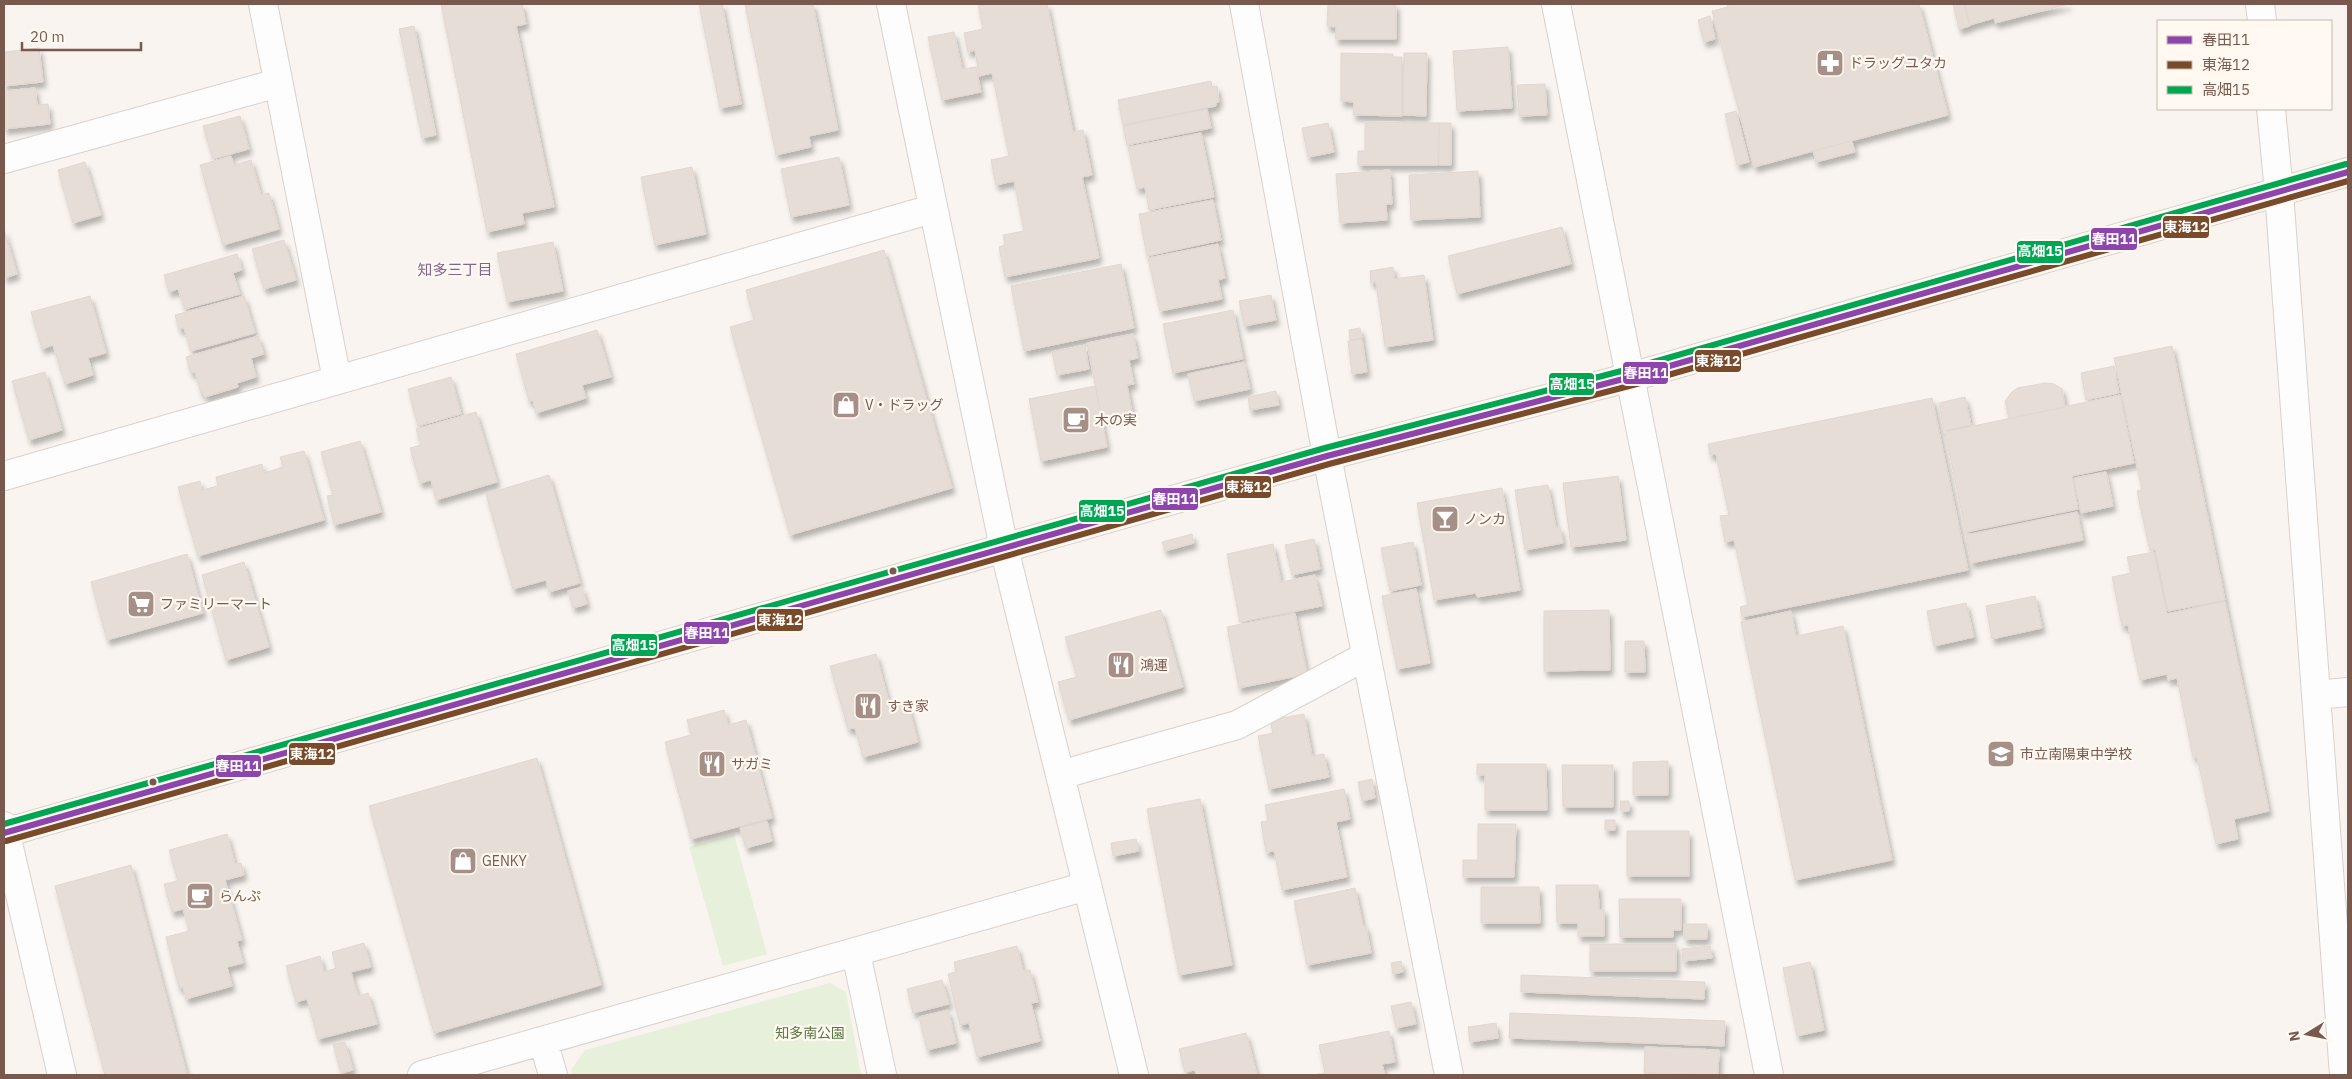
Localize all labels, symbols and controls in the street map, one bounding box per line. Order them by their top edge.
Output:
scale bar [22,20,141,52]
legend [2157,20,2332,110]
text: 20 m [30,27,65,46]
text: 春田11 [2202,30,2250,49]
pharmacy icon: ドラッグユタカ [1815,48,1845,78]
place label: ドラッグユタカ [1849,54,1947,72]
text: 東海12 [2202,55,2250,74]
text: 高畑15 [2202,80,2250,99]
line badge: 東海12 [2162,215,2210,239]
text: 東海12 [2164,218,2208,236]
line badge: 春田11 [2090,227,2138,251]
text: 春田11 [2092,230,2137,248]
line badge: 高畑15 [2016,240,2064,264]
text: 高畑15 [2018,242,2062,260]
district label: 知多三丁目 [417,260,493,279]
line badge: 東海12 [1694,349,1742,373]
text: 東海12 [1696,352,1740,370]
line badge: 春田11 [1622,361,1669,385]
text: 春田11 [1624,364,1669,382]
line badge: 高畑15 [1548,372,1595,396]
text: 高畑15 [1550,375,1594,393]
shop icon: V・ドラッグ [831,390,861,420]
place label: V・ドラッグ [865,396,944,414]
cafe icon: 木の実 [1061,405,1091,435]
place label: 木の実 [1095,411,1137,429]
line badge: 東海12 [1224,475,1272,499]
text: 東海12 [1226,478,1270,496]
line badge: 春田11 [1151,487,1199,511]
text: 春田11 [1153,490,1198,508]
line badge: 高畑15 [1078,499,1126,523]
text: 高畑15 [1080,502,1124,520]
bar icon: ノンカ [1430,504,1460,534]
place label: ノンカ [1464,510,1506,528]
unlabelled marker [888,566,898,576]
supermarket icon: ファミリーマート [126,589,156,619]
place label: ファミリーマート [160,595,272,613]
line badge: 東海12 [756,608,804,632]
text: 東海12 [758,611,802,629]
line badge: 春田11 [683,621,730,645]
text: 春田11 [685,624,730,642]
line badge: 高畑15 [610,633,658,657]
text: 高畑15 [612,636,656,654]
restaurant icon: 鴻運 [1106,650,1136,680]
place label: 鴻運 [1140,656,1168,674]
restaurant icon: すき家 [853,691,883,721]
place label: すき家 [887,697,929,715]
school or university icon: 市立南陽東中学校 [1986,739,2016,769]
line badge: 東海12 [288,742,336,766]
text: 東海12 [290,745,334,763]
place label: 市立南陽東中学校 [2020,745,2132,763]
restaurant icon: サガミ [697,749,727,779]
line badge: 春田11 [215,754,262,778]
place label: サガミ [731,755,773,773]
text: 春田11 [216,757,261,775]
unlabelled marker [148,777,158,787]
shop icon: GENKY [448,846,478,876]
place label: GENKY [482,852,527,870]
cafe icon: らんぷ [185,881,215,911]
place label: らんぷ [219,887,261,905]
north arrow [2282,1009,2332,1059]
park label: 知多南公園 [775,1024,845,1042]
text: N [2284,1030,2304,1043]

